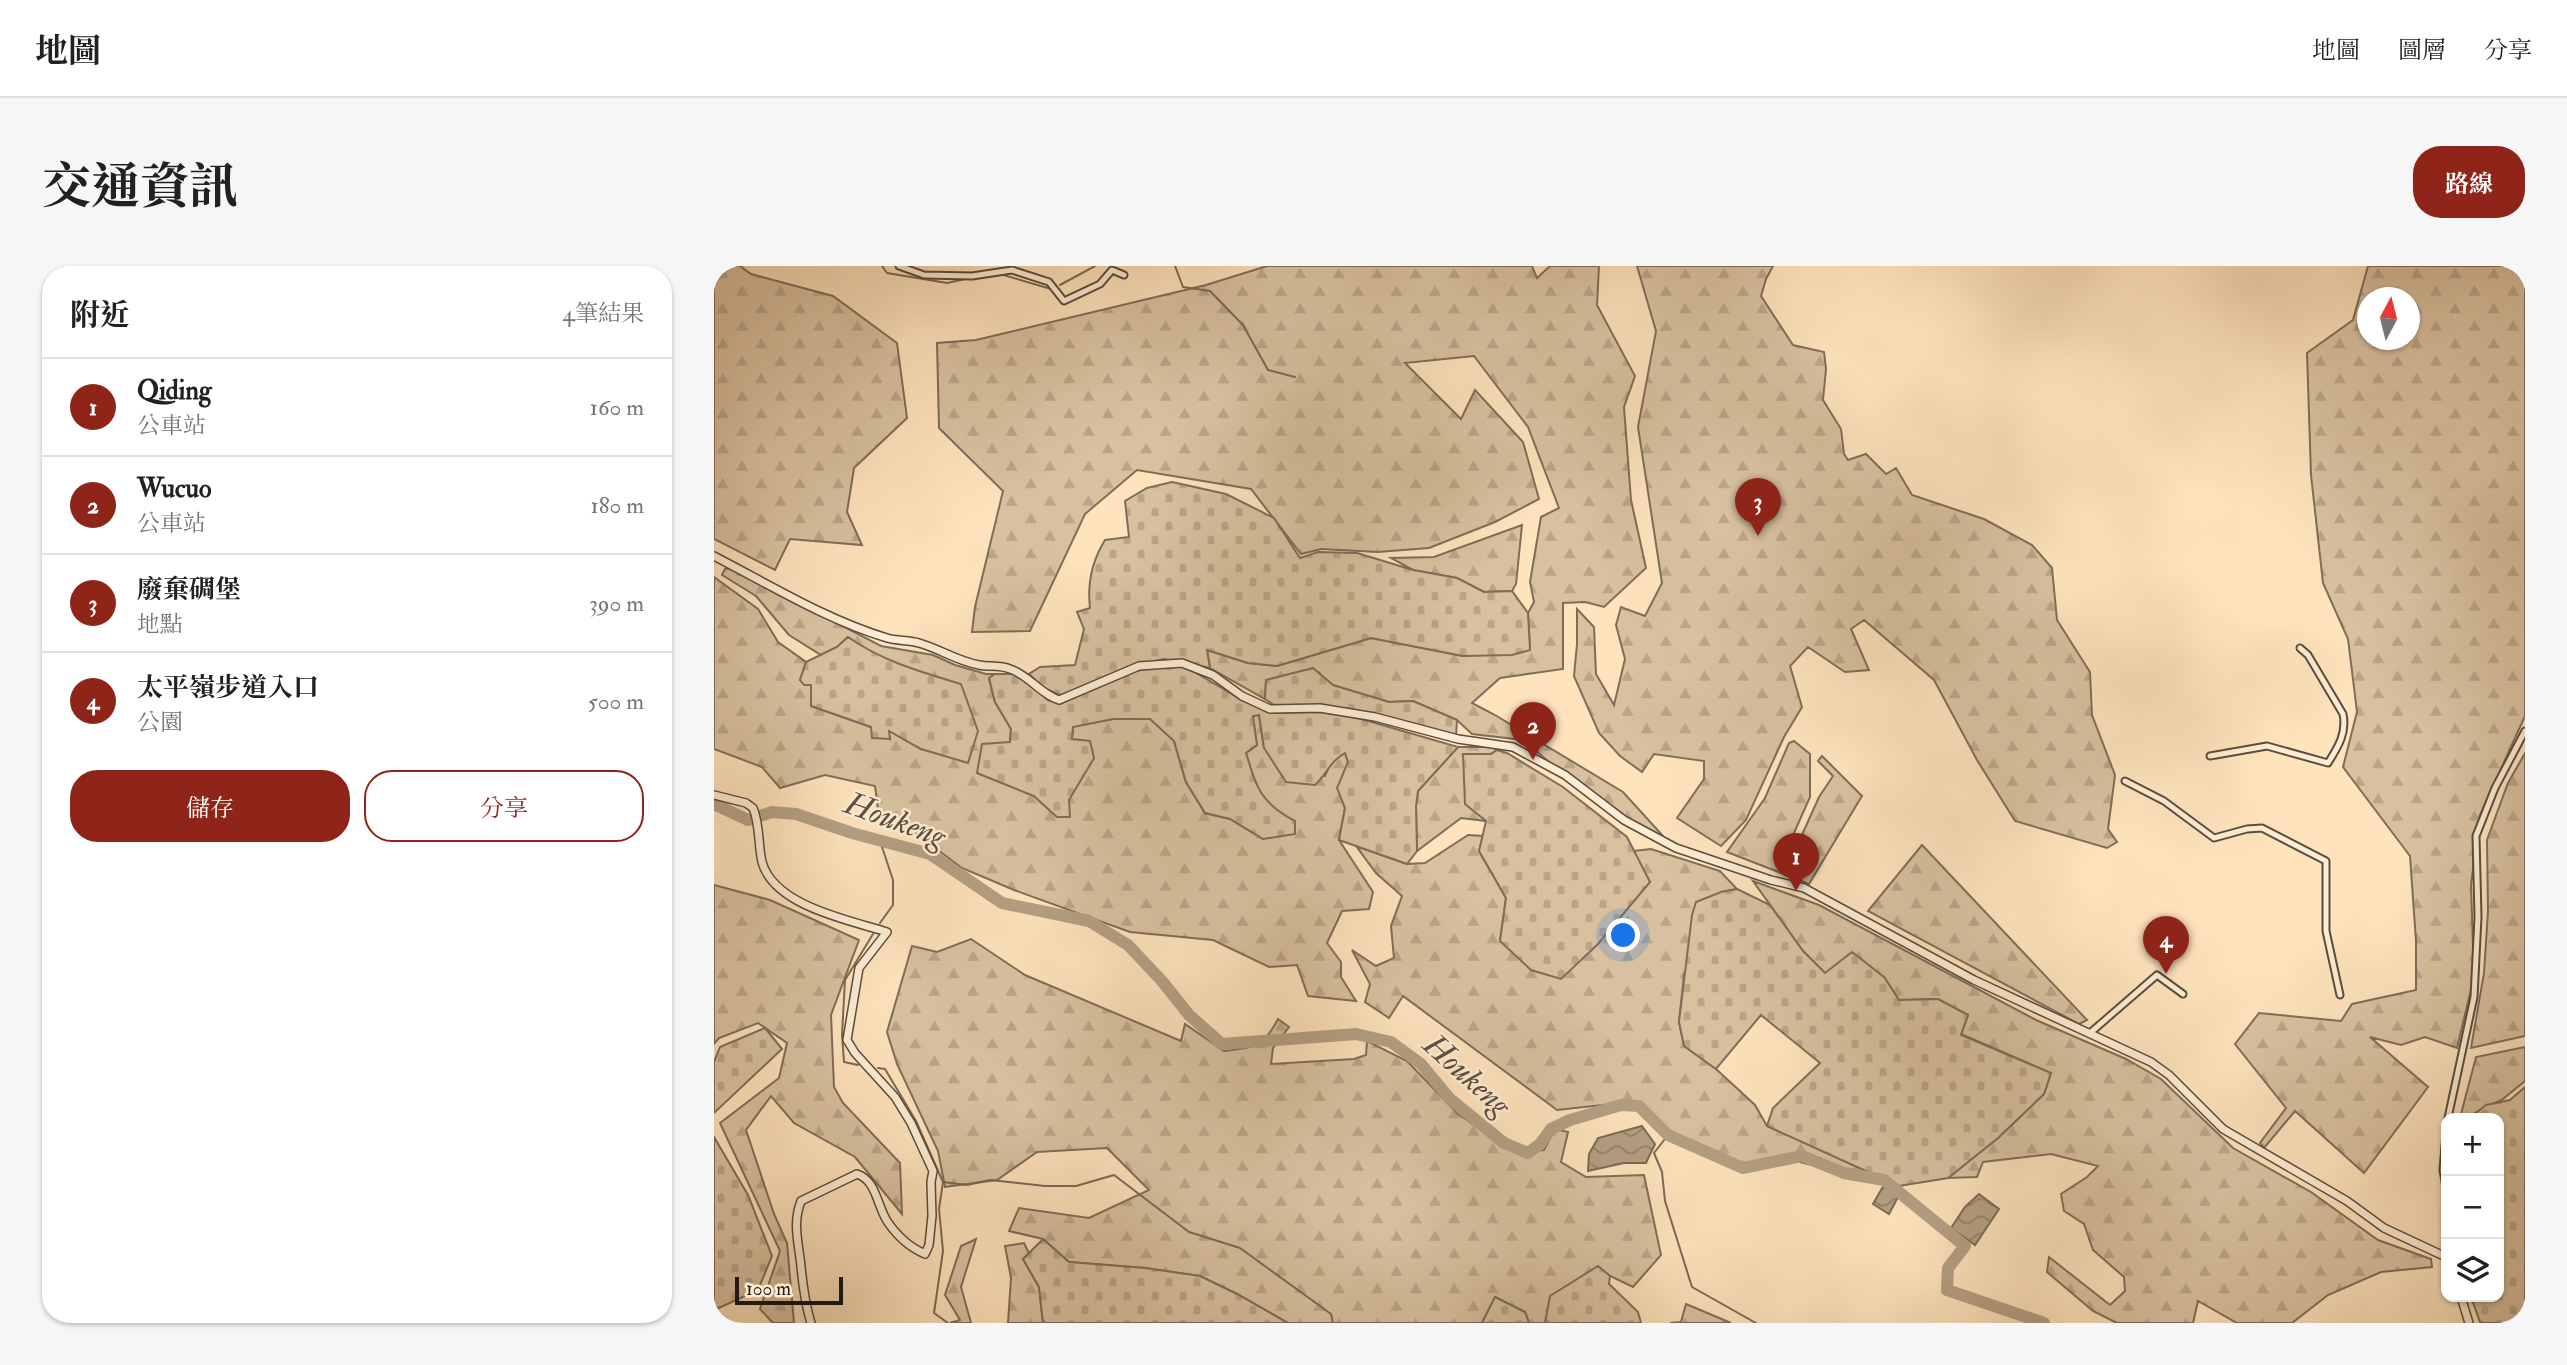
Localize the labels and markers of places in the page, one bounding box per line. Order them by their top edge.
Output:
pin: 3 [1735,478,1781,536]
pin: 2 [1510,702,1556,760]
pin: 1 [1773,833,1819,891]
pin: 4 [2143,916,2189,974]

